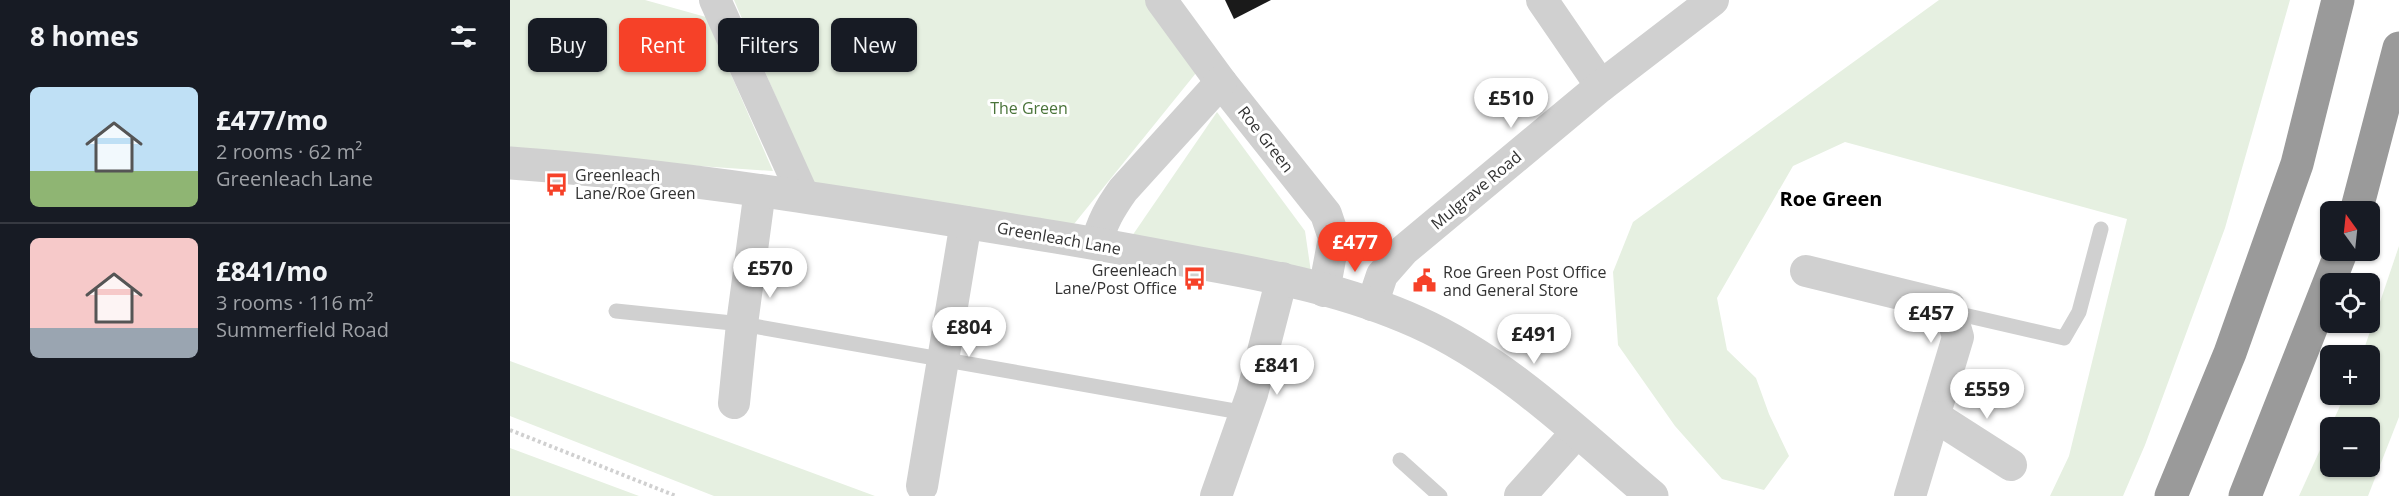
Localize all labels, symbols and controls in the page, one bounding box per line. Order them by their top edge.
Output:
text: 8 homes [30,18,139,54]
chip: Buy [528,18,607,72]
chip: Rent [619,18,706,72]
chip: Filters [718,18,819,72]
chip: New [831,18,917,72]
icon: filters [447,20,480,53]
pin: £510 [1475,78,1547,129]
text: £510 [1488,84,1534,111]
park label: The Green [990,97,1068,119]
street label: Roe Green [1233,101,1299,177]
text: £477/mo [216,102,328,138]
icon: home [78,111,150,183]
text: 2 rooms · 62 m² [216,138,362,165]
street label: Mulgrave Road [1426,146,1526,234]
place label: Greenleach Lane/Roe Green [575,164,696,204]
text: Greenleach Lane [216,165,373,192]
bus stop icon: Greenleach Lane/Roe Green [544,171,570,197]
district label: Roe Green [1780,185,1882,212]
north arrow [2320,201,2380,261]
map controls [2320,201,2380,477]
street label: Greenleach Lane [995,216,1123,260]
pin: £477 [1319,222,1391,273]
text: £477 [1332,228,1378,255]
pin: £570 [734,248,806,299]
text: £841/mo [216,253,328,289]
text: £570 [747,254,793,281]
place label: Greenleach Lane/Post Office [1054,259,1177,299]
place label: Roe Green Post Office and General Store [1443,261,1606,301]
icon: home [78,262,150,334]
bus stop icon: Greenleach Lane/Post Office [1182,266,1208,292]
public building icon: Roe Green Post Office and General Store [1412,268,1438,294]
button: locate [2320,273,2380,333]
text: 3 rooms · 116 m² [216,289,374,316]
pin: £457 [1895,293,1967,344]
text: £457 [1908,299,1954,326]
pin: £804 [933,307,1005,358]
text: £804 [946,313,992,340]
pin: £491 [1498,314,1570,365]
text: Summerfield Road [216,316,389,343]
text: £491 [1511,320,1557,347]
pin: £841 [1241,345,1313,396]
button: + [2320,345,2380,405]
text: £841 [1254,351,1300,378]
pin: £559 [1951,369,2023,420]
text: £559 [1964,375,2010,402]
button: − [2320,417,2380,477]

